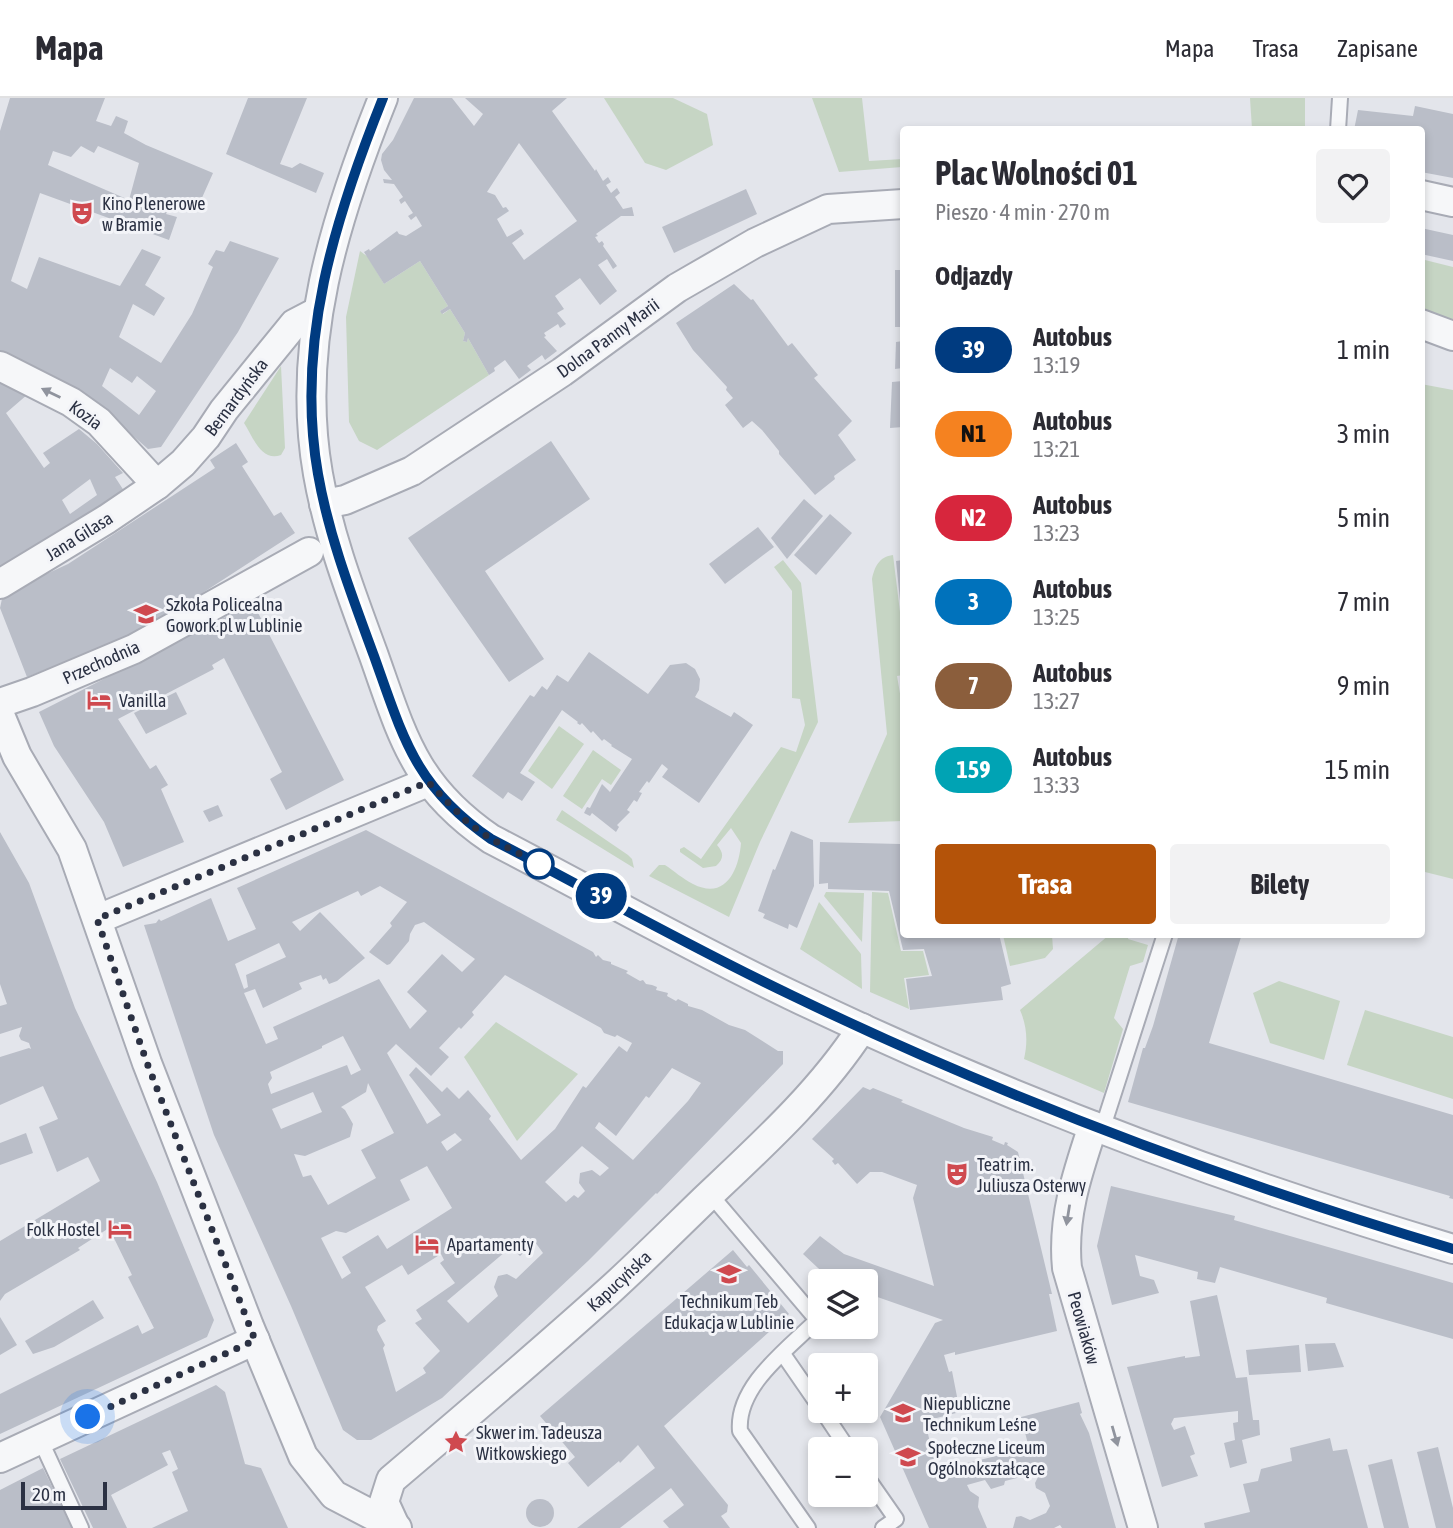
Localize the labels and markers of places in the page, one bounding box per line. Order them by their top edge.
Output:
place label: Kino Plenerowe w Bramie [102,193,205,235]
theatre icon: Kino Plenerowe w Bramie [68,199,96,227]
place label: Szkoła Policealna Gowork.pl w Lublinie [166,594,302,636]
school or university icon: Szkoła Policealna Gowork.pl w Lublinie [132,600,160,628]
hotel icon: Vanilla [85,686,113,714]
place label: Vanilla [119,690,166,711]
unlabelled marker [524,849,554,879]
place label: Teatr im. Juliusza Osterwy [977,1154,1086,1196]
theatre icon: Teatr im. Juliusza Osterwy [943,1160,971,1188]
hotel icon: Folk Hostel [106,1215,134,1243]
place label: Folk Hostel [26,1219,100,1240]
hotel icon: Apartamenty [413,1230,441,1258]
place label: Apartamenty [447,1234,534,1255]
school or university icon: Technikum Teb Edukacja w Lublinie [715,1260,743,1288]
place label: Technikum Teb Edukacja w Lublinie [664,1291,794,1333]
place label: Niepubliczne Technikum Leśne [923,1393,1037,1435]
school or university icon: Niepubliczne Technikum Leśne [889,1399,917,1427]
place label: Skwer im. Tadeusza Witkowskiego [476,1422,602,1464]
place icon: Skwer im. Tadeusza Witkowskiego [442,1428,470,1456]
place label: Społeczne Liceum Ogólnokształcące [928,1437,1045,1479]
school or university icon: Społeczne Liceum Ogólnokształcące [894,1443,922,1471]

